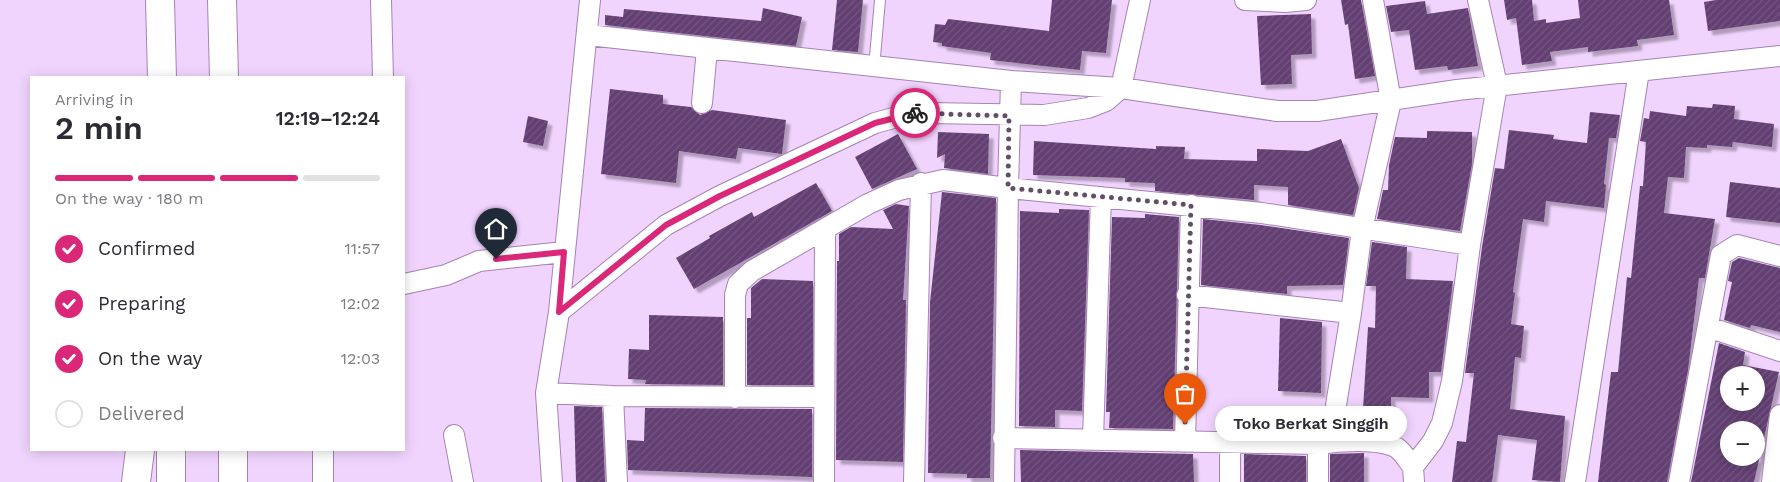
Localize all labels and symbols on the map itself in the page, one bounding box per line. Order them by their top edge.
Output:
courier [890,88,940,138]
pin [475,208,517,259]
pin [1164,373,1206,424]
callout: Toko Berkat Singgih [1215,406,1408,442]

